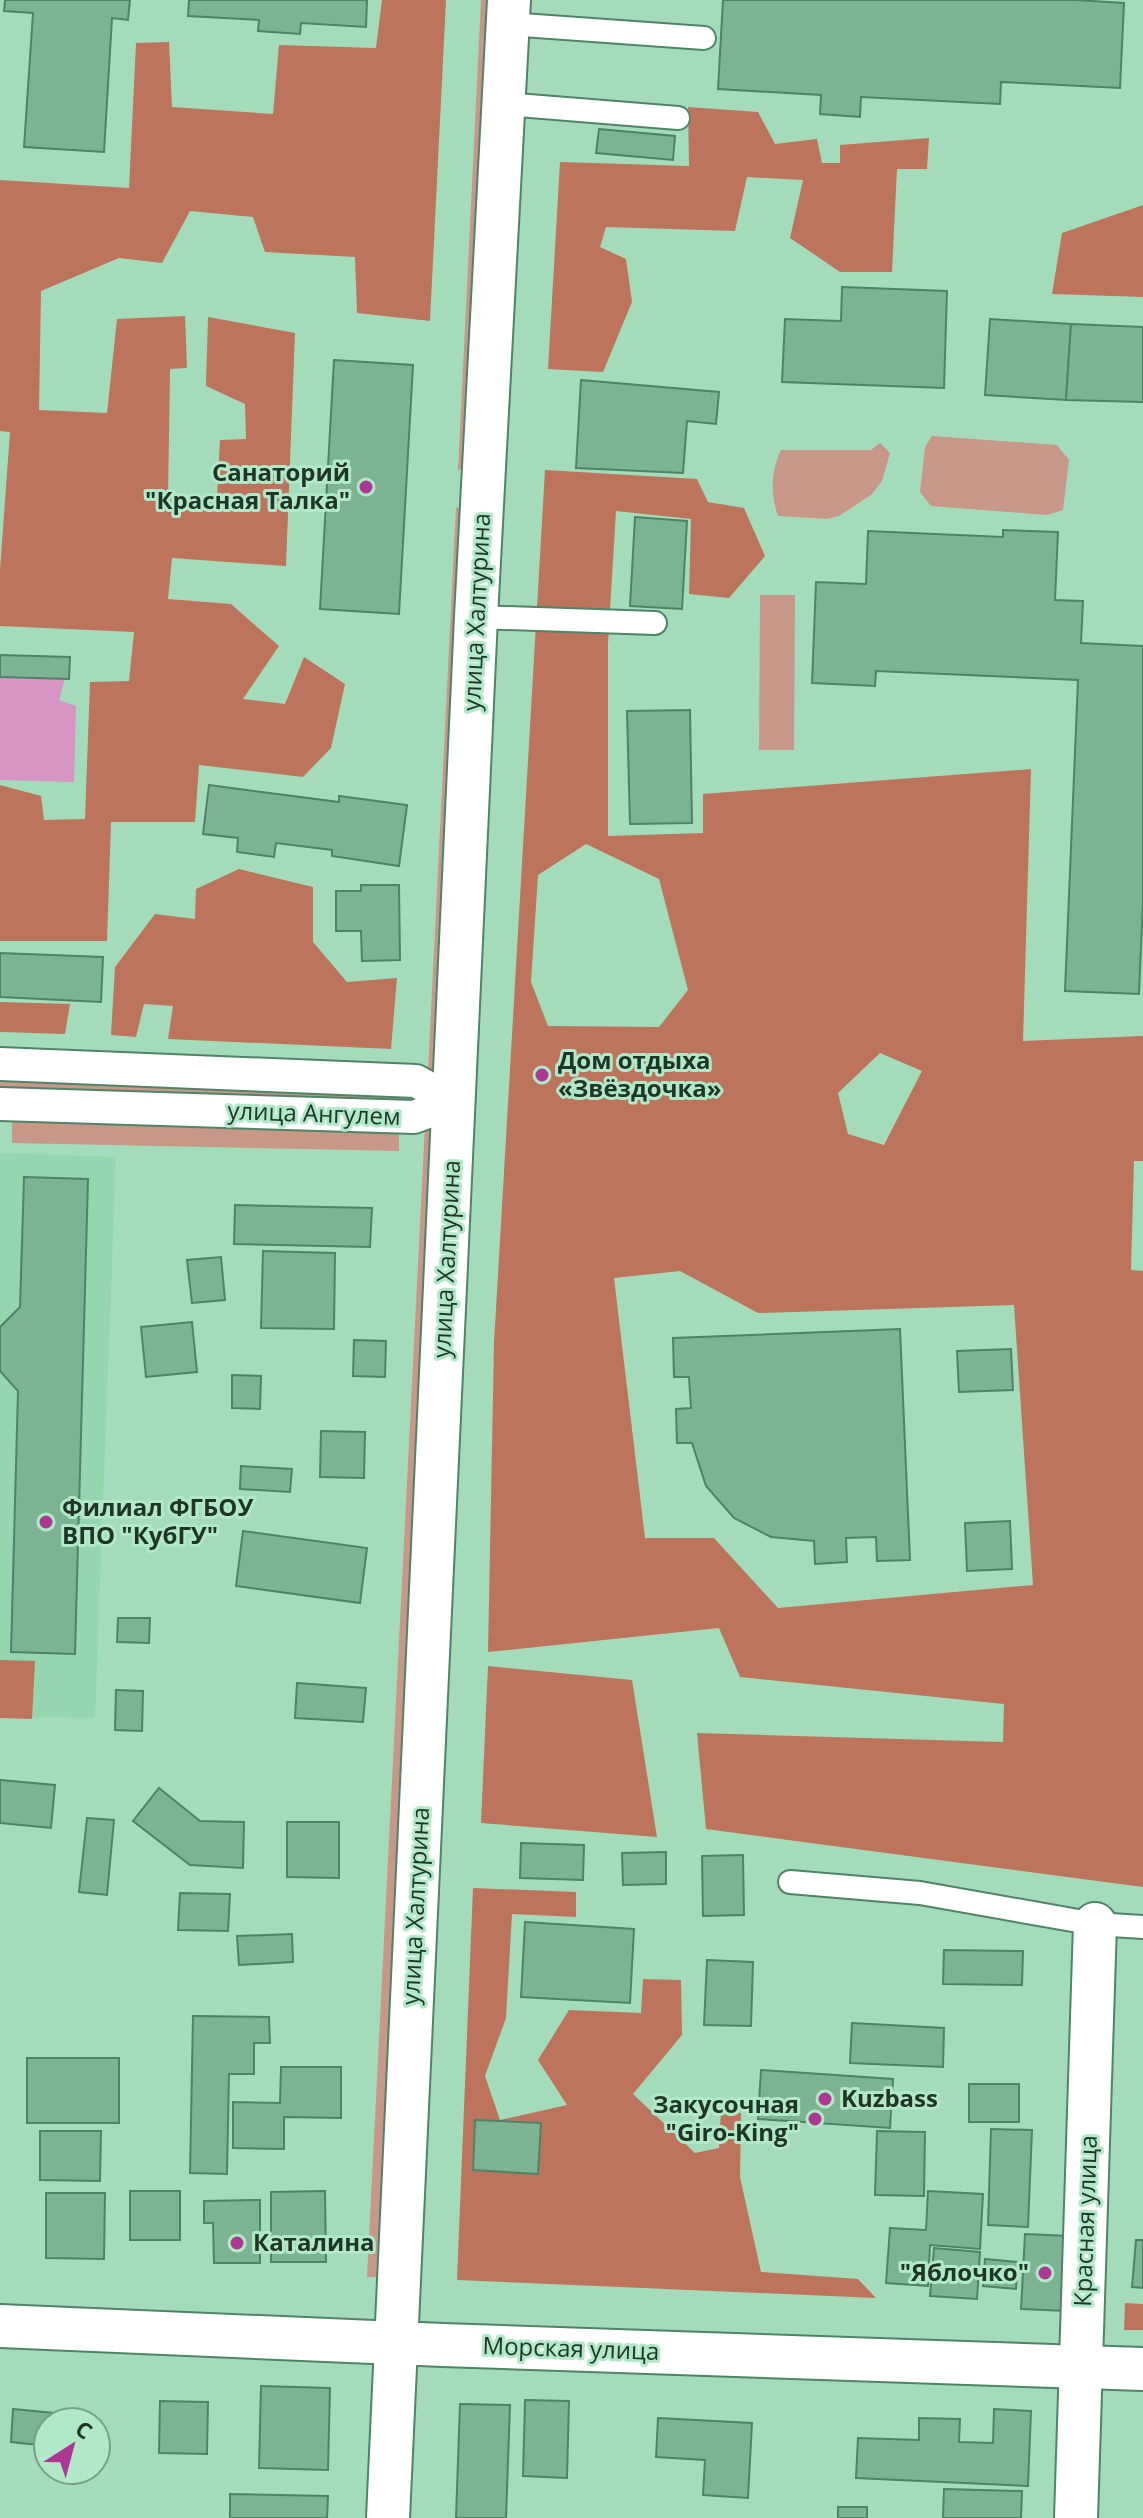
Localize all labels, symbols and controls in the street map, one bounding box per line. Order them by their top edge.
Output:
place label: Санаторий "Красная Талка" [145,455,350,516]
marker: Санаторий "Красная Талка" [357,478,375,496]
street label: улица Халтурина [454,512,497,712]
place label: Дом отдыха «Звёздочка» [558,1043,722,1104]
marker: Дом отдыха «Звёздочка» [533,1066,551,1084]
street label: улица Ангулем [227,1093,401,1132]
street label: улица Халтурина [424,1159,467,1359]
place label: Филиал ФГБОУ ВПО "КубГУ" [62,1490,253,1551]
marker: Филиал ФГБОУ ВПО "КубГУ" [37,1513,55,1531]
street label: улица Халтурина [393,1806,436,2006]
place label: Kuzbass [841,2081,938,2114]
place label: Закусочная "Giro-King" [653,2087,799,2148]
marker: Kuzbass [816,2090,834,2108]
marker: Закусочная "Giro-King" [806,2110,824,2128]
street label: Красная улица [1065,2135,1104,2307]
place label: Каталина [253,2225,375,2258]
marker: Каталина [228,2234,246,2252]
place label: "Яблочко" [900,2255,1029,2288]
marker: "Яблочко" [1036,2264,1054,2282]
street label: Морская улица [482,2328,660,2367]
north arrow [32,2406,112,2486]
text: С [70,2413,99,2445]

